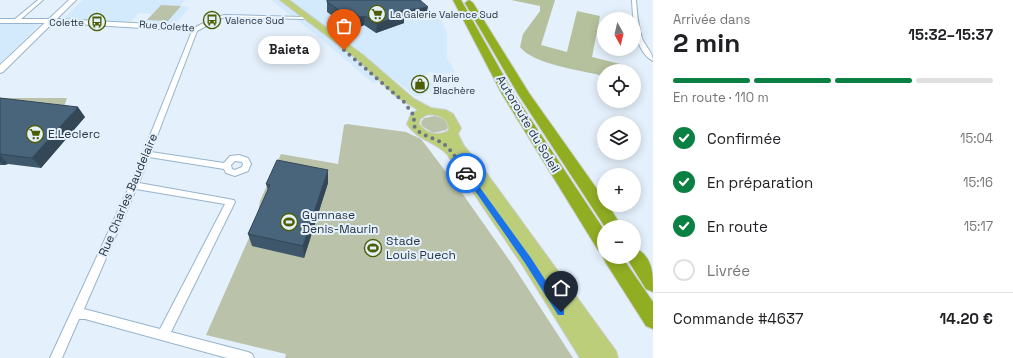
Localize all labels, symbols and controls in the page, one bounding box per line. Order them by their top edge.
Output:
supermarket icon: La Galerie Valence Sud [367,4,387,24]
place label: La Galerie Valence Sud [390,8,498,21]
pin [327,9,361,50]
bus stop icon: Valence Sud [202,10,222,30]
text: Arrivée dans [673,11,750,28]
bus stop icon: Colette [87,12,107,32]
north arrow [597,12,641,56]
map controls [597,12,641,264]
place label: Valence Sud [225,14,284,27]
icon: bag [333,15,355,37]
place label: Colette [49,16,84,29]
street label: Rue Colette [139,18,195,34]
text: 15:32–15:37 [908,25,993,44]
text: 2 min [673,26,740,60]
callout: Baieta [258,36,320,64]
text: Baieta [269,41,309,58]
button: locate [597,64,641,108]
place label: Marie Blachère [433,72,475,97]
street label: Autoroute du Soleil [493,72,563,176]
shop icon: Marie Blachère [410,74,430,94]
text: En route · 110 m [673,89,769,106]
button: layers [597,116,641,160]
supermarket icon: E.Leclerc [25,124,45,144]
place label: E.Leclerc [48,126,100,142]
icon: check [673,127,695,149]
text: Confirmée [707,129,781,148]
text: 15:04 [960,130,993,147]
street label: Rue Charles Baudelaire [95,131,161,259]
courier [446,153,486,193]
icon: car [455,162,477,184]
button: + [597,168,641,212]
icon: check [673,171,695,193]
text: En préparation [707,173,813,192]
text: 15:16 [963,174,993,191]
place label: Gymnase Denis-Maurin [302,207,378,237]
sports icon: Gymnase Denis-Maurin [279,212,299,232]
icon: check [673,215,695,237]
text: En route [707,217,768,236]
text: 15:17 [964,218,993,235]
button: − [597,220,641,264]
place label: Stade Louis Puech [386,233,456,263]
sports icon: Stade Louis Puech [363,238,383,258]
text: Livrée [707,261,750,280]
pin [544,271,578,312]
icon: home [550,277,572,299]
text: Commande #4637 [673,309,803,328]
text: 14.20 € [940,309,993,328]

